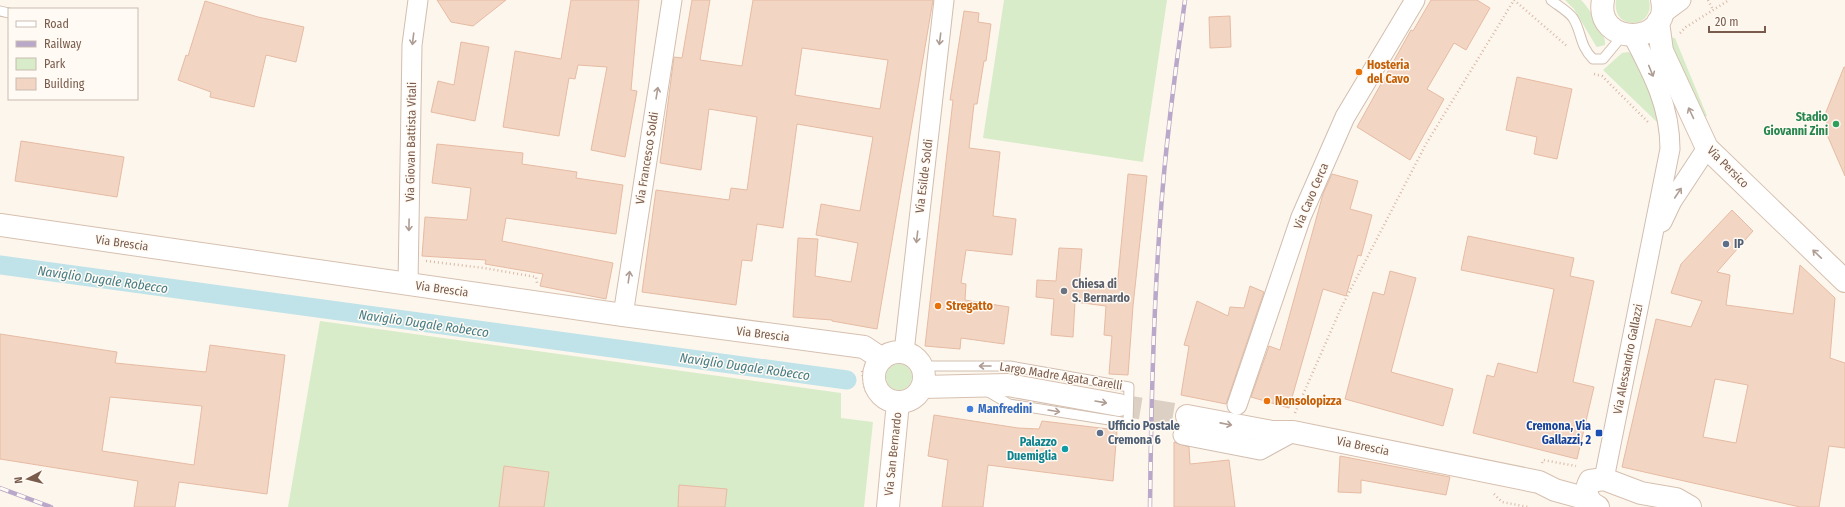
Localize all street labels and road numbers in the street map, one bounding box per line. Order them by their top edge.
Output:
street label: Via Giovan Battista Vitali [403,82,419,202]
street label: Via Francesco Soldi [633,111,661,205]
street label: Via Esilde Soldi [913,138,935,214]
street label: Via Persico [1704,143,1752,191]
street label: Via Cavo Cerca [1291,161,1331,231]
street label: Via Brescia [95,232,150,254]
street label: Via Brescia [415,278,470,300]
street label: Via Alessandro Gallazzi [1610,303,1646,415]
street label: Via Brescia [736,324,790,344]
street label: Largo Madre Agata Carelli [999,359,1123,393]
street label: Via San Bernardo [882,411,904,497]
street label: Via Brescia [1335,434,1391,458]

